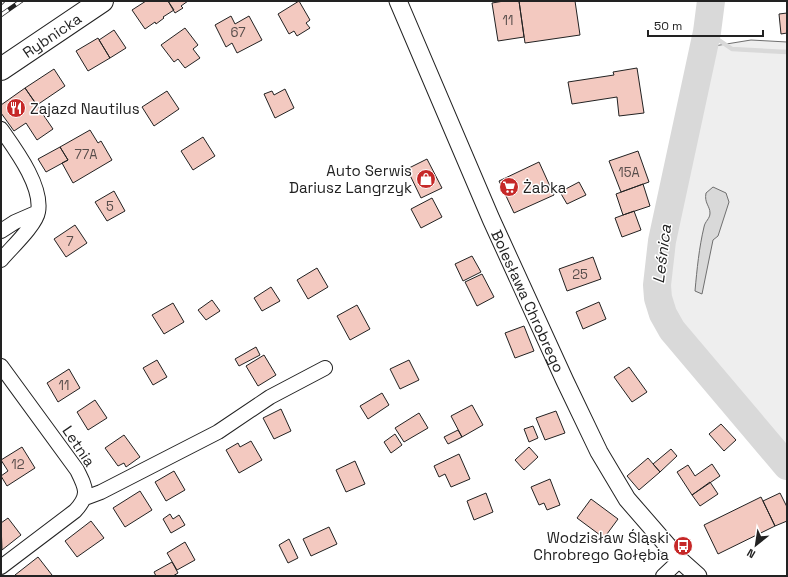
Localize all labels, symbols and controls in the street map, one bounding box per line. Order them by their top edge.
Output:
street label: Rybnicka [19,8,85,61]
house number: 11 [503,12,513,29]
scale bar [648,12,763,38]
text: 50 m [654,18,682,34]
house number: 67 [230,24,246,41]
restaurant icon: Zajazd Nautilus [5,97,27,119]
place label: Zajazd Nautilus [30,99,140,118]
house number: 77A [75,146,97,163]
place label: Auto Serwis Dariusz Langrzyk [289,161,412,197]
house number: 15A [618,164,640,181]
shop icon: Auto Serwis Dariusz Langrzyk [415,168,437,190]
supermarket icon: Żabka [498,176,520,198]
place label: Żabka [523,178,567,197]
house number: 5 [106,198,114,215]
water label: Leśnica [648,223,676,285]
street label: Bolesława Chrobrego [488,227,569,375]
house number: 7 [66,233,74,250]
house number: 25 [572,266,588,283]
house number: 11 [59,377,69,394]
street label: Letnia [59,422,100,470]
house number: 12 [11,456,25,473]
north arrow [736,525,776,565]
place label: Wodzisław Śląski Chrobrego Gołębia [533,528,669,564]
bus stop icon: Wodzisław Śląski Chrobrego Gołębia [672,535,694,557]
text: N [744,546,758,562]

